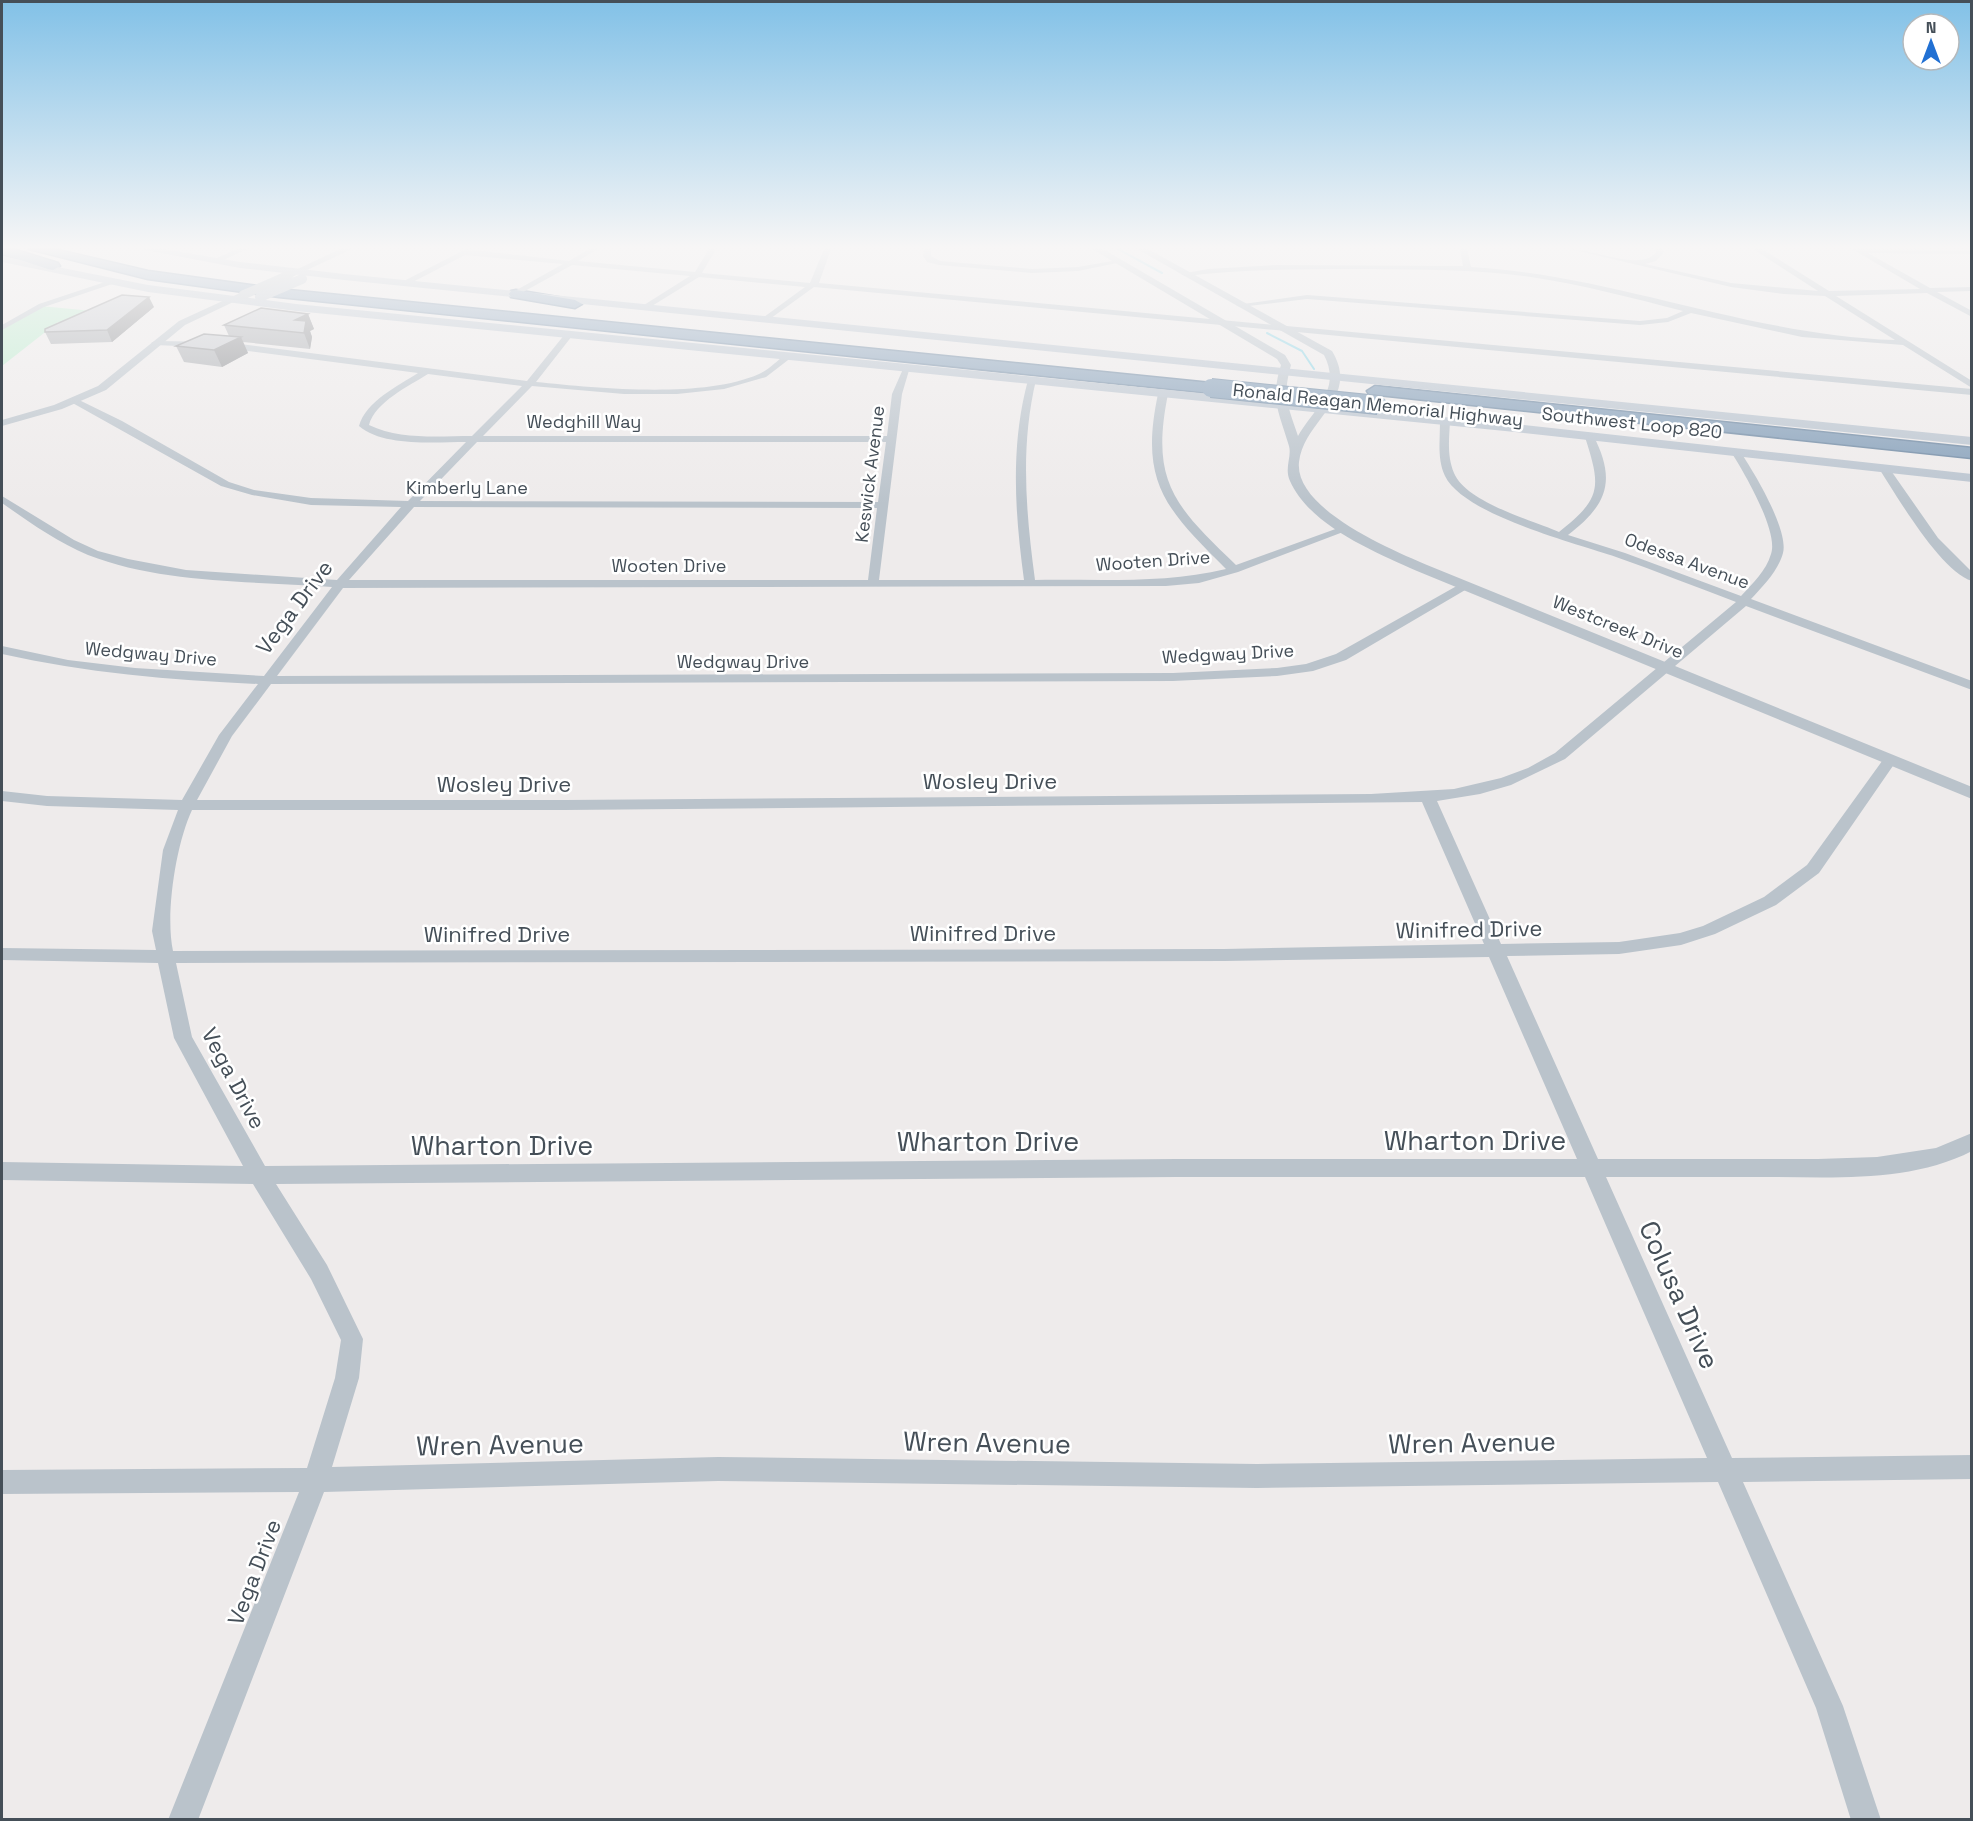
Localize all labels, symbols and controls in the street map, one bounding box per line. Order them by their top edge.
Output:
north arrow [1901,12,1961,72]
text: N [1926,17,1936,38]
street label: Ronald Reagan Memorial Highway [1232,378,1524,431]
street label: Southwest Loop 820 [1541,402,1723,443]
street label: Keswick Avenue [850,404,889,544]
street label: Wedghill Way [527,410,641,433]
street label: Kimberly Lane [406,476,528,499]
street label: Odessa Avenue [1621,527,1753,594]
street label: Wooten Drive [1095,545,1211,576]
street label: Vega Drive [249,554,339,660]
street label: Wooten Drive [612,554,726,577]
street label: Westcreek Drive [1549,590,1687,663]
street label: Wedgway Drive [84,636,218,671]
street label: Wedgway Drive [1161,639,1295,668]
street label: Wedgway Drive [677,650,809,673]
street label: Wosley Drive [923,767,1057,795]
street label: Wosley Drive [437,770,571,798]
street label: Winifred Drive [1395,914,1543,944]
street label: Winifred Drive [910,919,1056,947]
street label: Winifred Drive [424,920,570,948]
street label: Vega Drive [196,1022,272,1134]
street label: Wharton Drive [1384,1123,1566,1158]
street label: Wharton Drive [897,1124,1079,1159]
street label: Wharton Drive [411,1128,593,1163]
street label: Colusa Drive [1631,1215,1728,1374]
street label: Wren Avenue [903,1424,1071,1461]
street label: Wren Avenue [1388,1424,1556,1461]
street label: Wren Avenue [416,1426,584,1463]
street label: Vega Drive [221,1515,287,1629]

